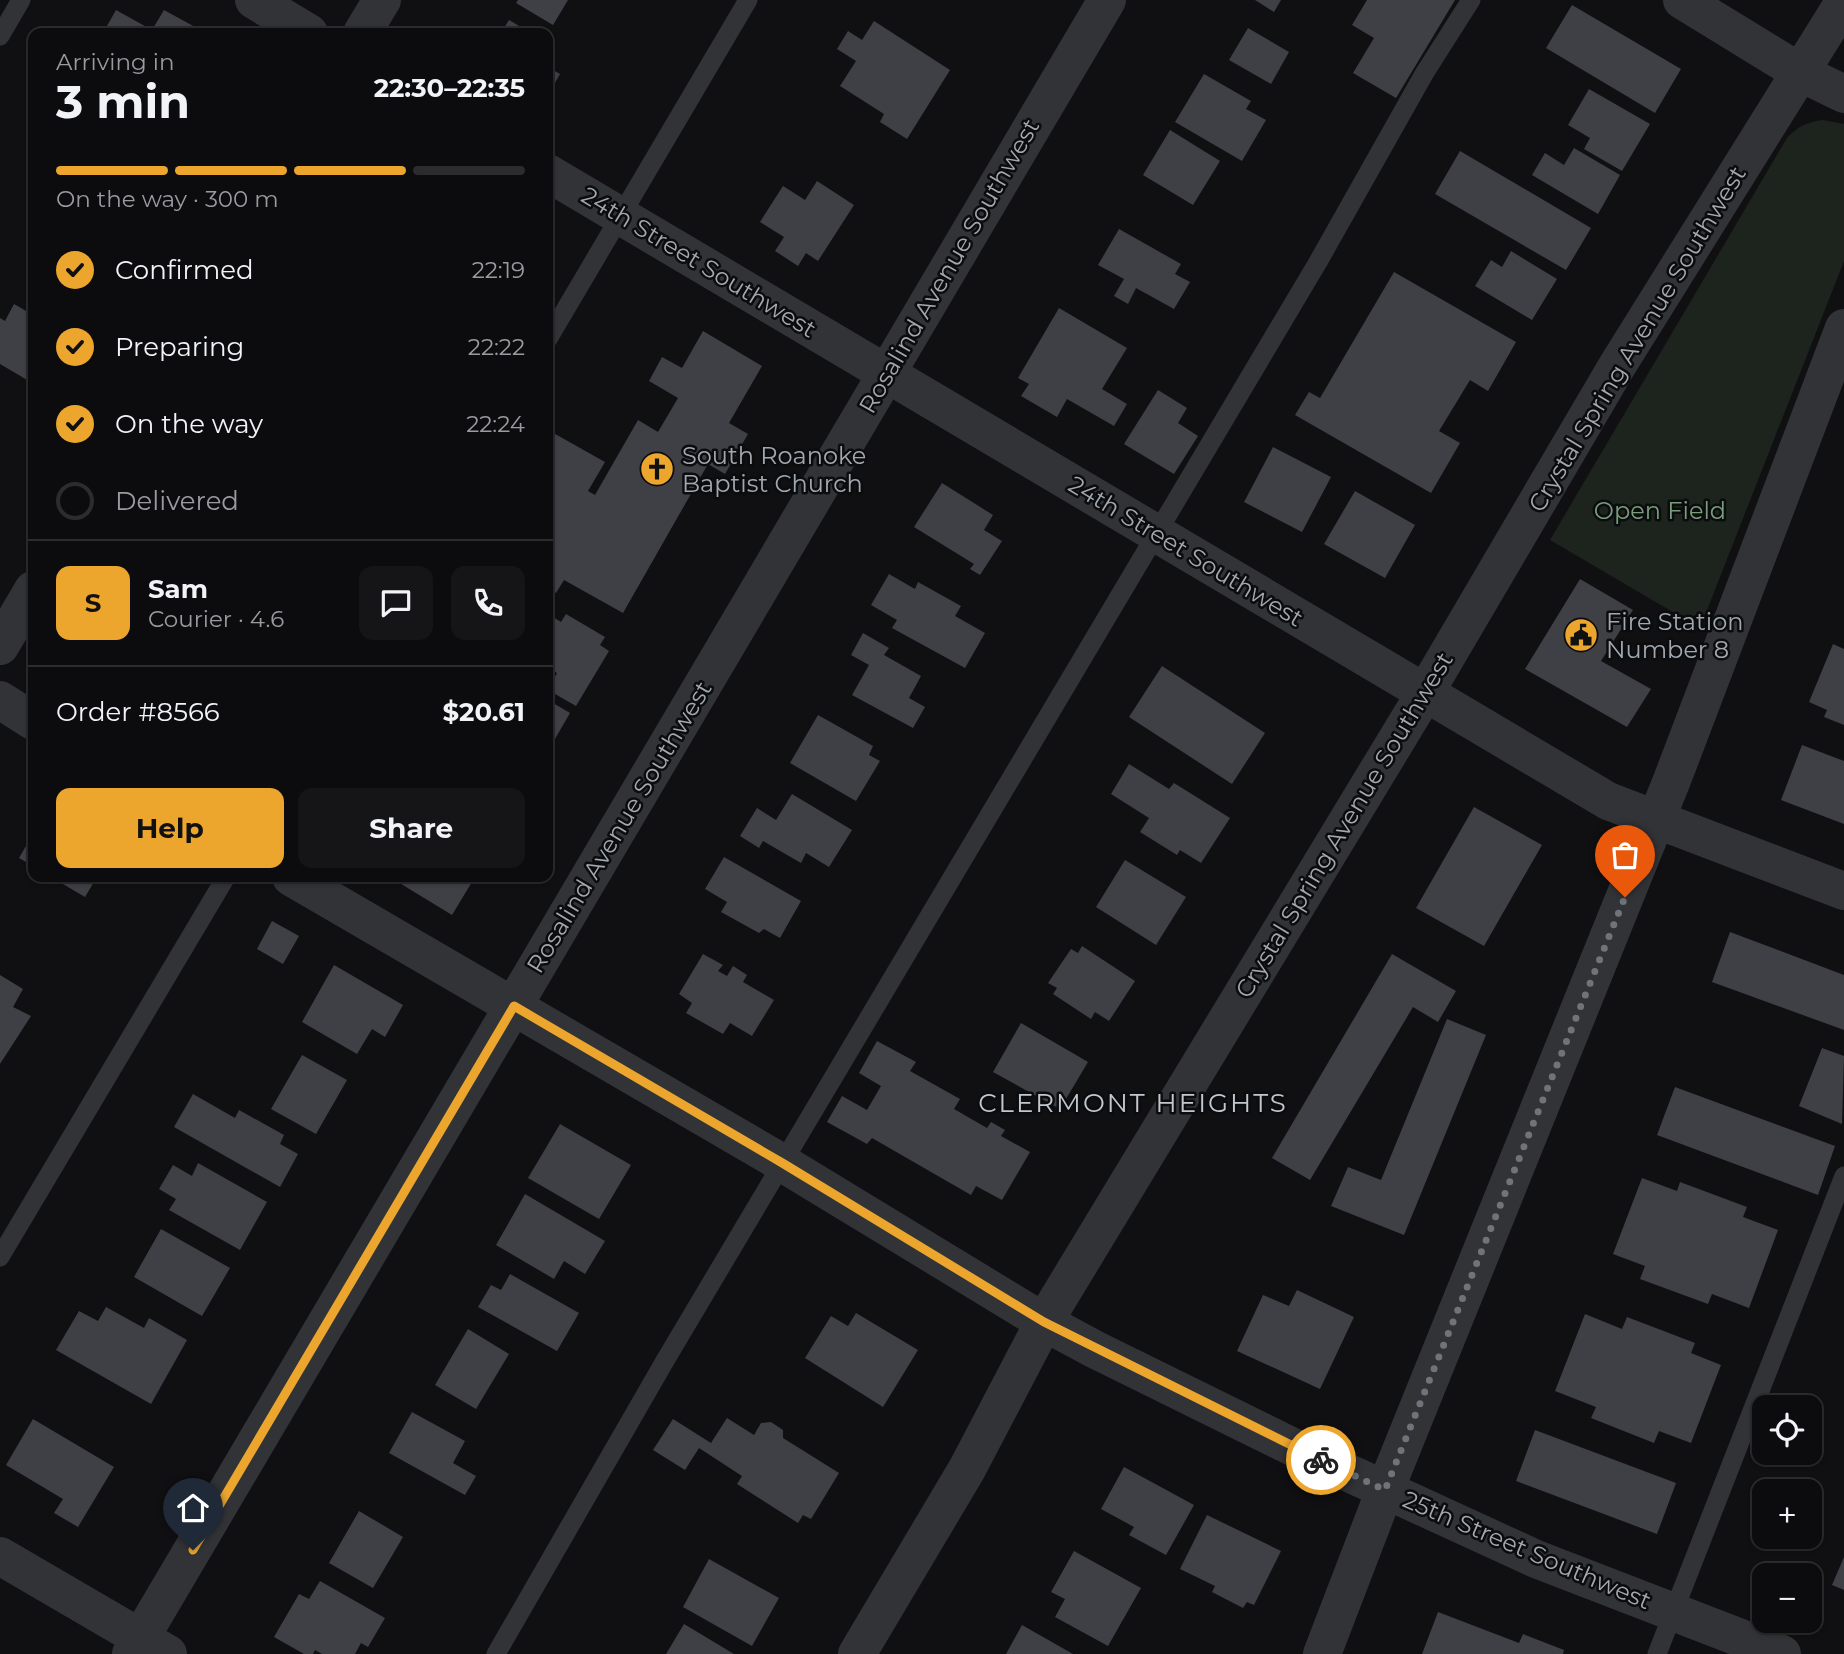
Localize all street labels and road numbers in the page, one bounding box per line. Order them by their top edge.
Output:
street label: Rosalind Avenue Southwest [853,113,1045,418]
street label: Crystal Spring Avenue Southwest [1522,161,1752,517]
street label: 24th Street Southwest [576,180,822,344]
street label: 24th Street Southwest [1063,469,1309,633]
street label: Crystal Spring Avenue Southwest [1229,647,1459,1003]
street label: Rosalind Avenue Southwest [520,676,718,978]
street label: 25th Street Southwest [1399,1485,1656,1616]

